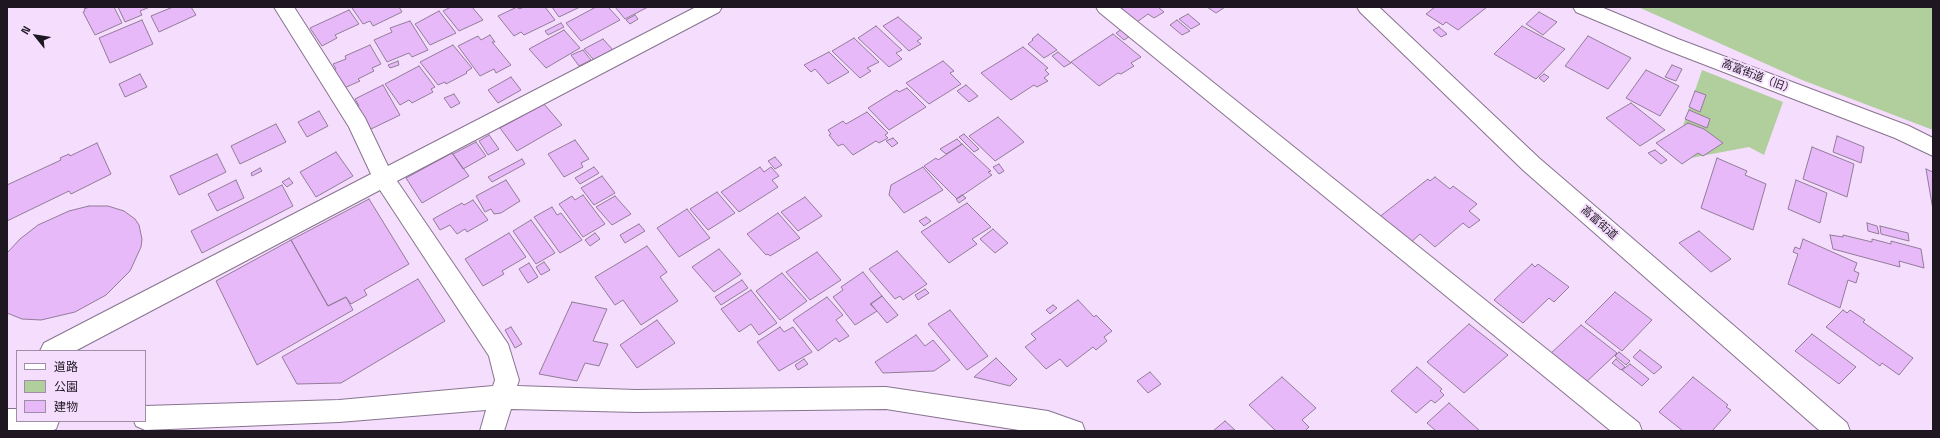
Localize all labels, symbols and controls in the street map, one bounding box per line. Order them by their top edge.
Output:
north arrow [16,16,56,56]
text: N [18,23,34,37]
street label: 高富街道（旧） [1720,57,1796,97]
street label: 高富街道 [1578,204,1620,242]
legend [16,350,146,422]
text: 道路 [54,359,78,375]
text: 公園 [54,379,78,395]
text: 建物 [54,399,78,415]

